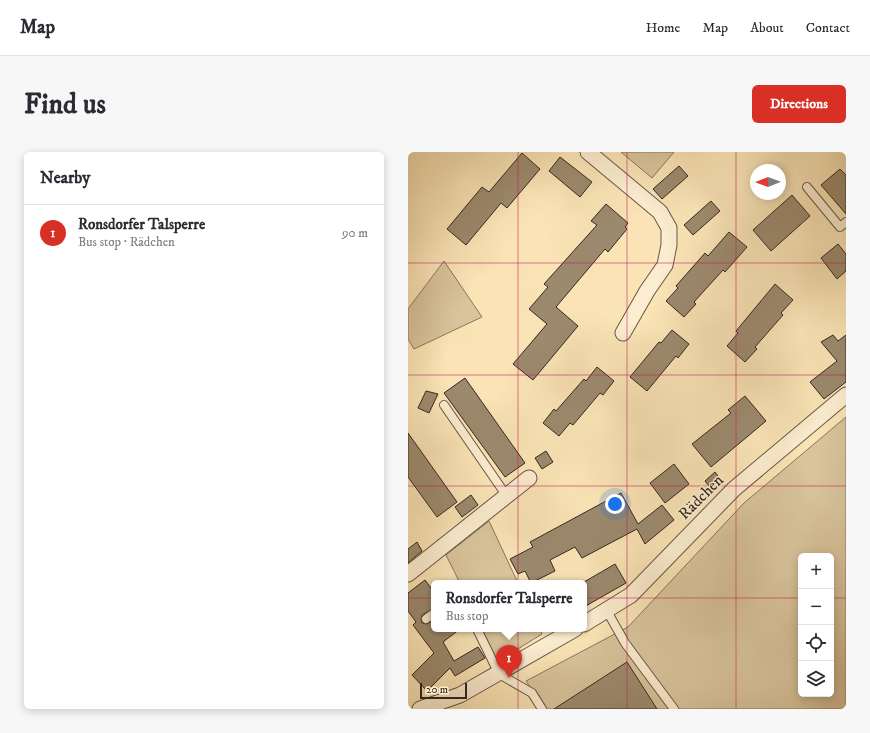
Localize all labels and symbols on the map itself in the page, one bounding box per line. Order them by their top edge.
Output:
north arrow [750,164,786,200]
street label: Rädchen [674,470,728,524]
your location [605,494,625,514]
pin: 1 [496,645,522,678]
scale bar [420,681,467,700]

